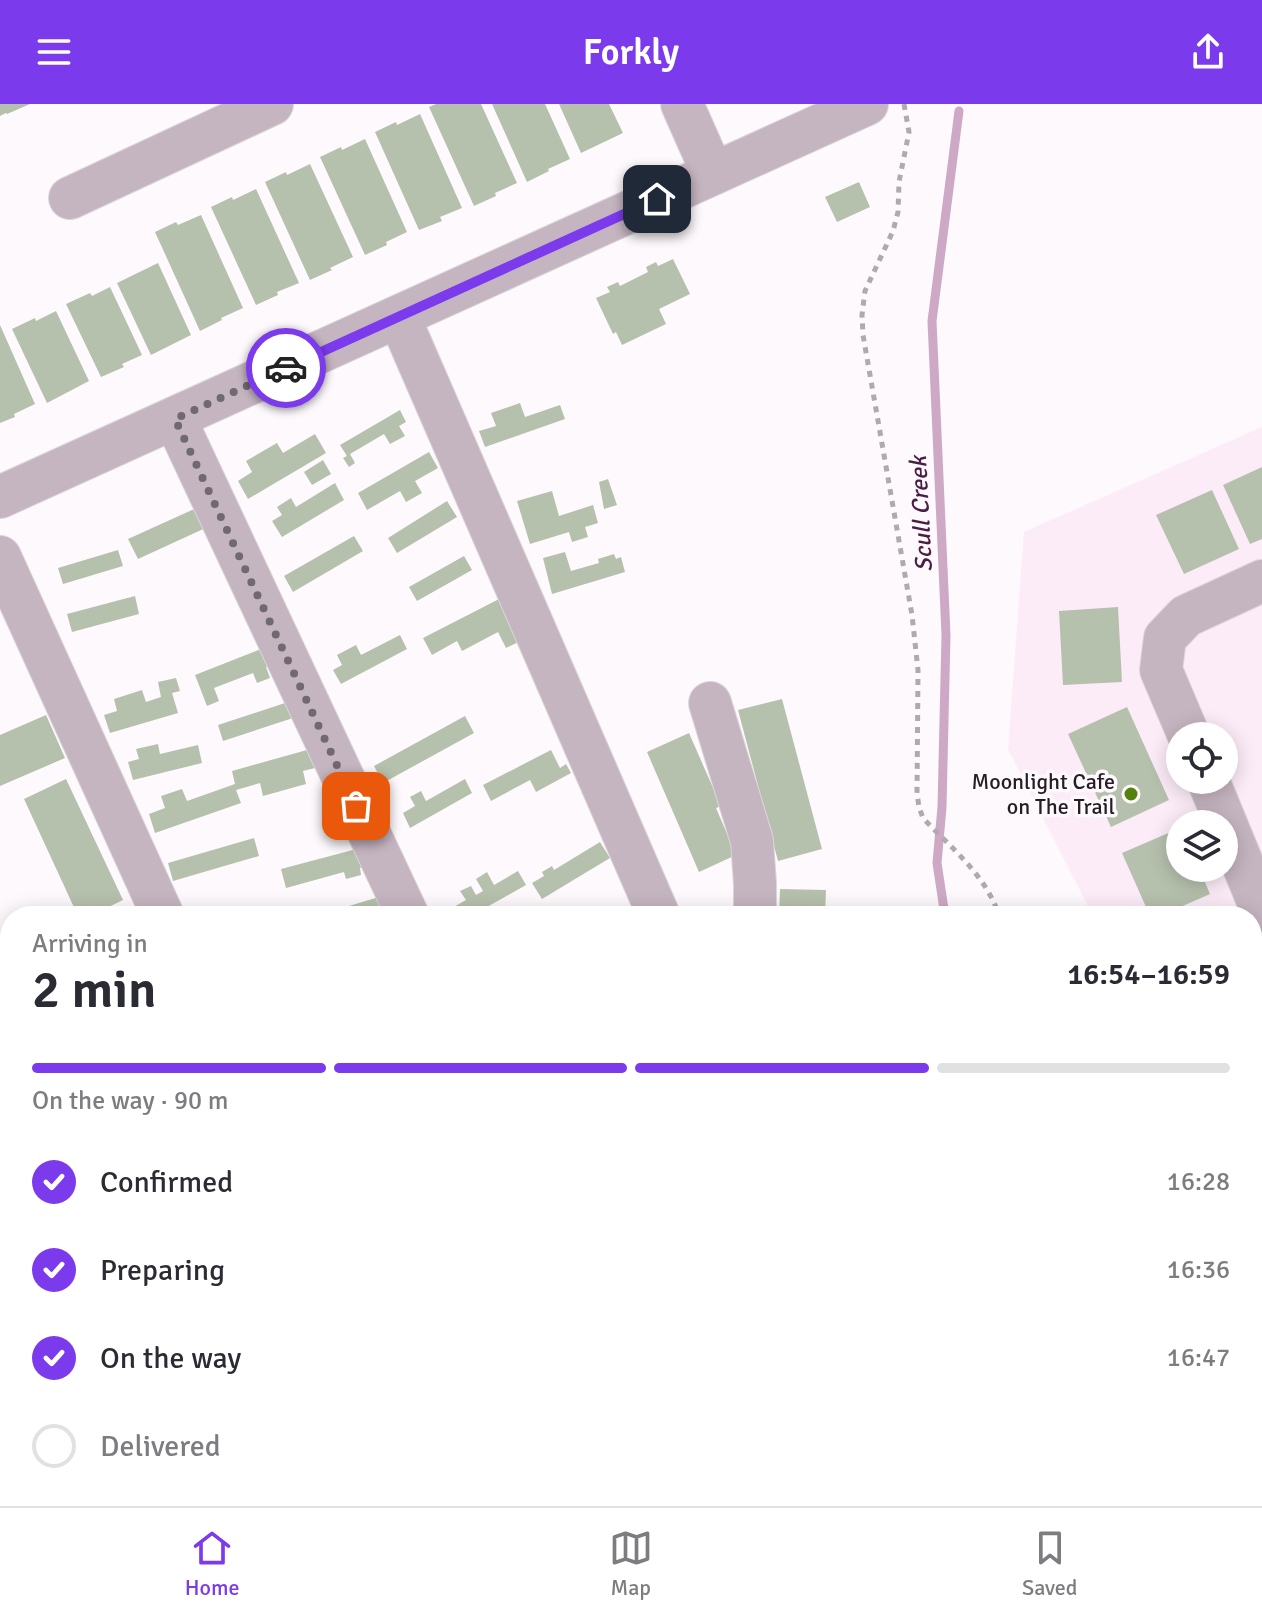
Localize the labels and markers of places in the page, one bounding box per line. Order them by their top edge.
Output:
pin [623,165,691,233]
place label: Moonlight Cafe on The Trail [971,768,1115,820]
pin [322,772,390,840]
marker: Moonlight Cafe on The Trail [1122,785,1140,803]

